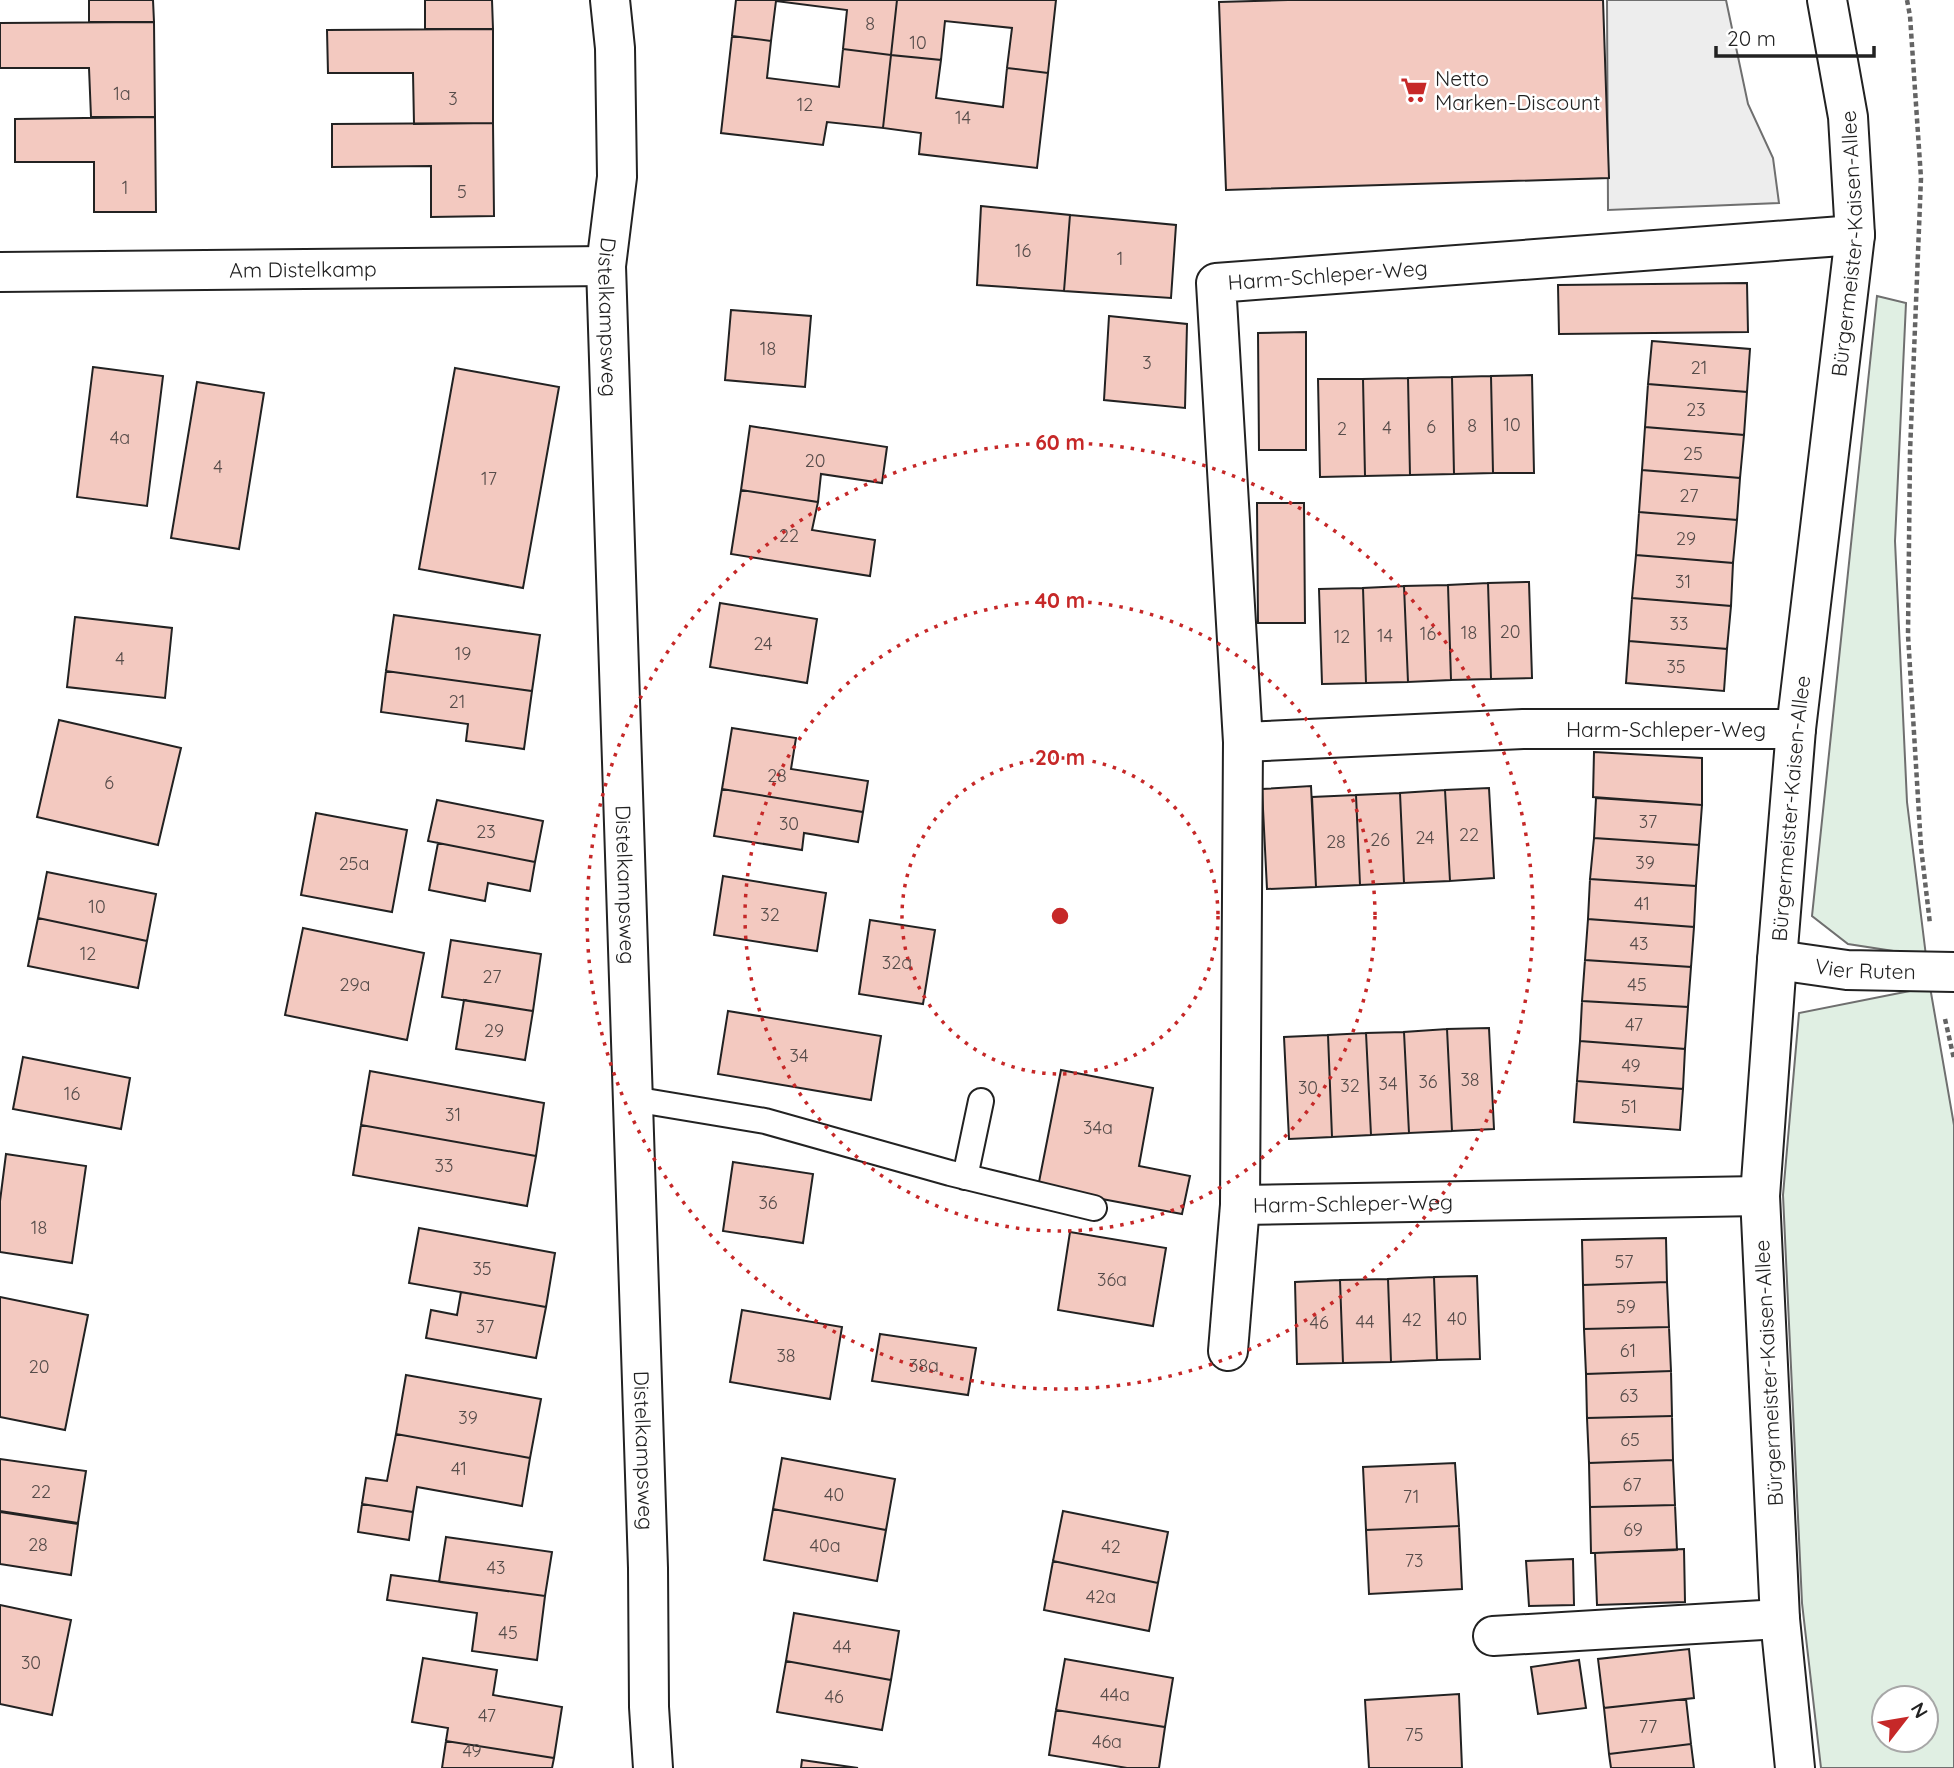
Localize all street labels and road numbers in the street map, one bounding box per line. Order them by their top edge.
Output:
street label: Bürgermeister-Kaisen-Allee [1825,109,1868,378]
street label: Distelkampsweg [593,236,623,397]
street label: Harm-Schleper-Weg [1227,254,1428,295]
street label: Am Distelkamp [229,255,377,283]
street label: Bürgermeister-Kaisen-Allee [1766,674,1815,942]
street label: Harm-Schleper-Weg [1566,716,1766,742]
street label: Distelkampsweg [610,805,642,965]
street label: Vier Ruten [1813,953,1916,984]
street label: Harm-Schleper-Weg [1253,1188,1453,1218]
street label: Bürgermeister-Kaisen-Allee [1748,1239,1788,1507]
street label: Distelkampsweg [629,1370,660,1531]

